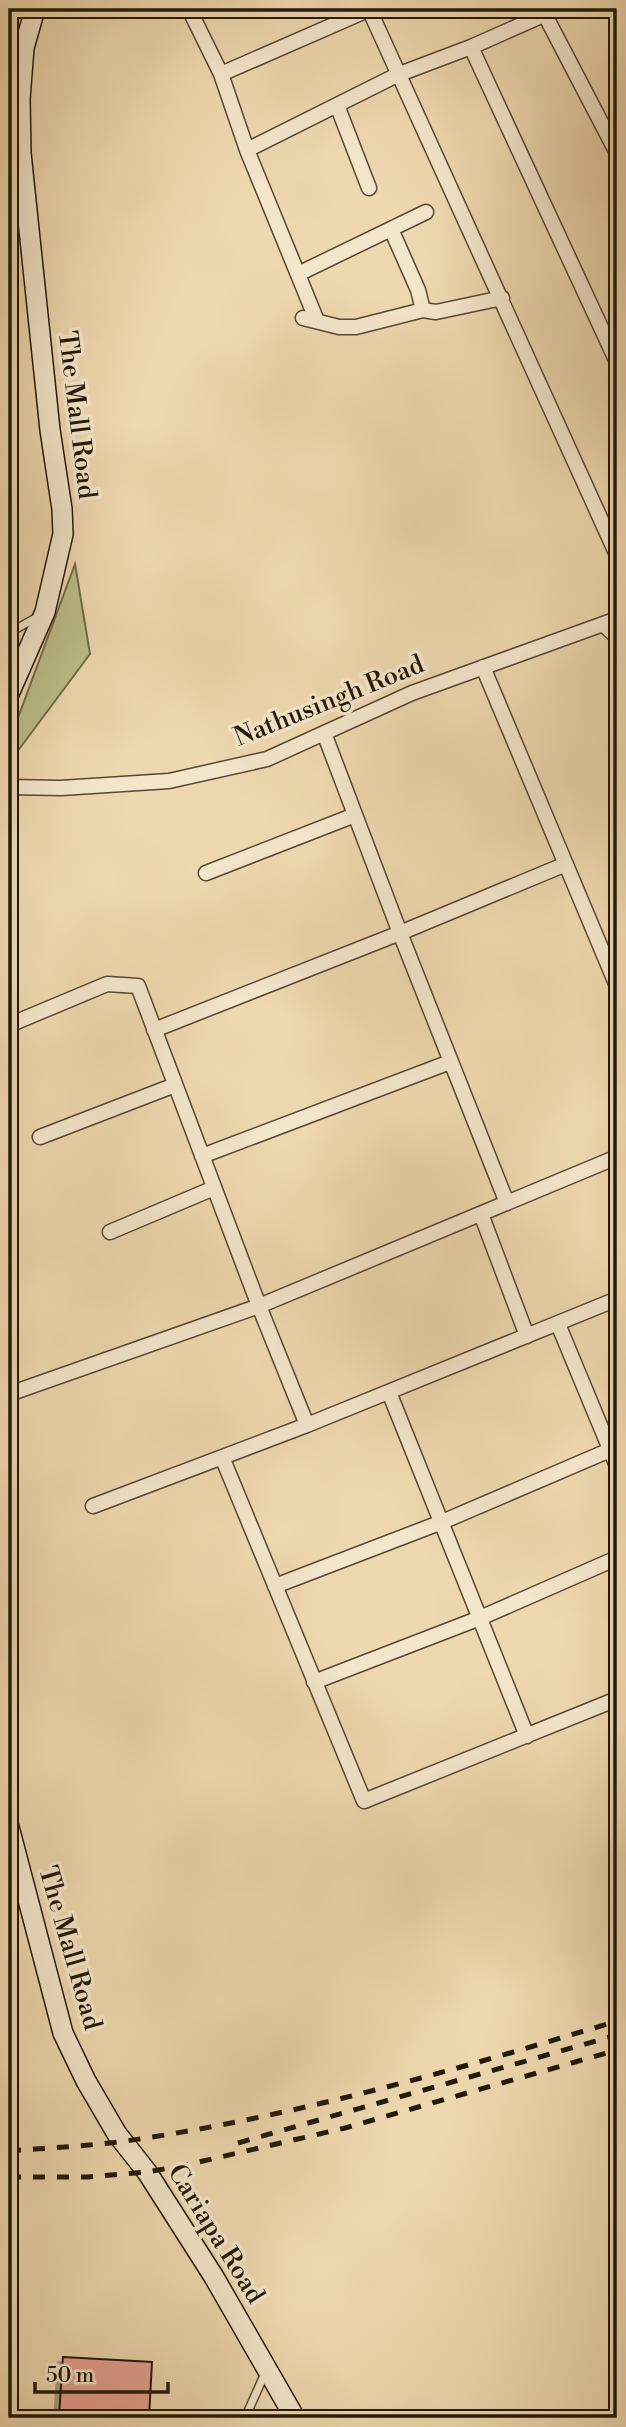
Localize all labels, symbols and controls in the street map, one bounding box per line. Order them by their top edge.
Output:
street label: The Mall Road [51,329,103,501]
street label: Nathusingh Road [229,648,429,754]
street label: The Mall Road [31,1862,109,2034]
street label: Cariapa Road [160,2158,272,2310]
scale bar [35,2350,168,2394]
text: 50 m [46,2363,94,2389]

